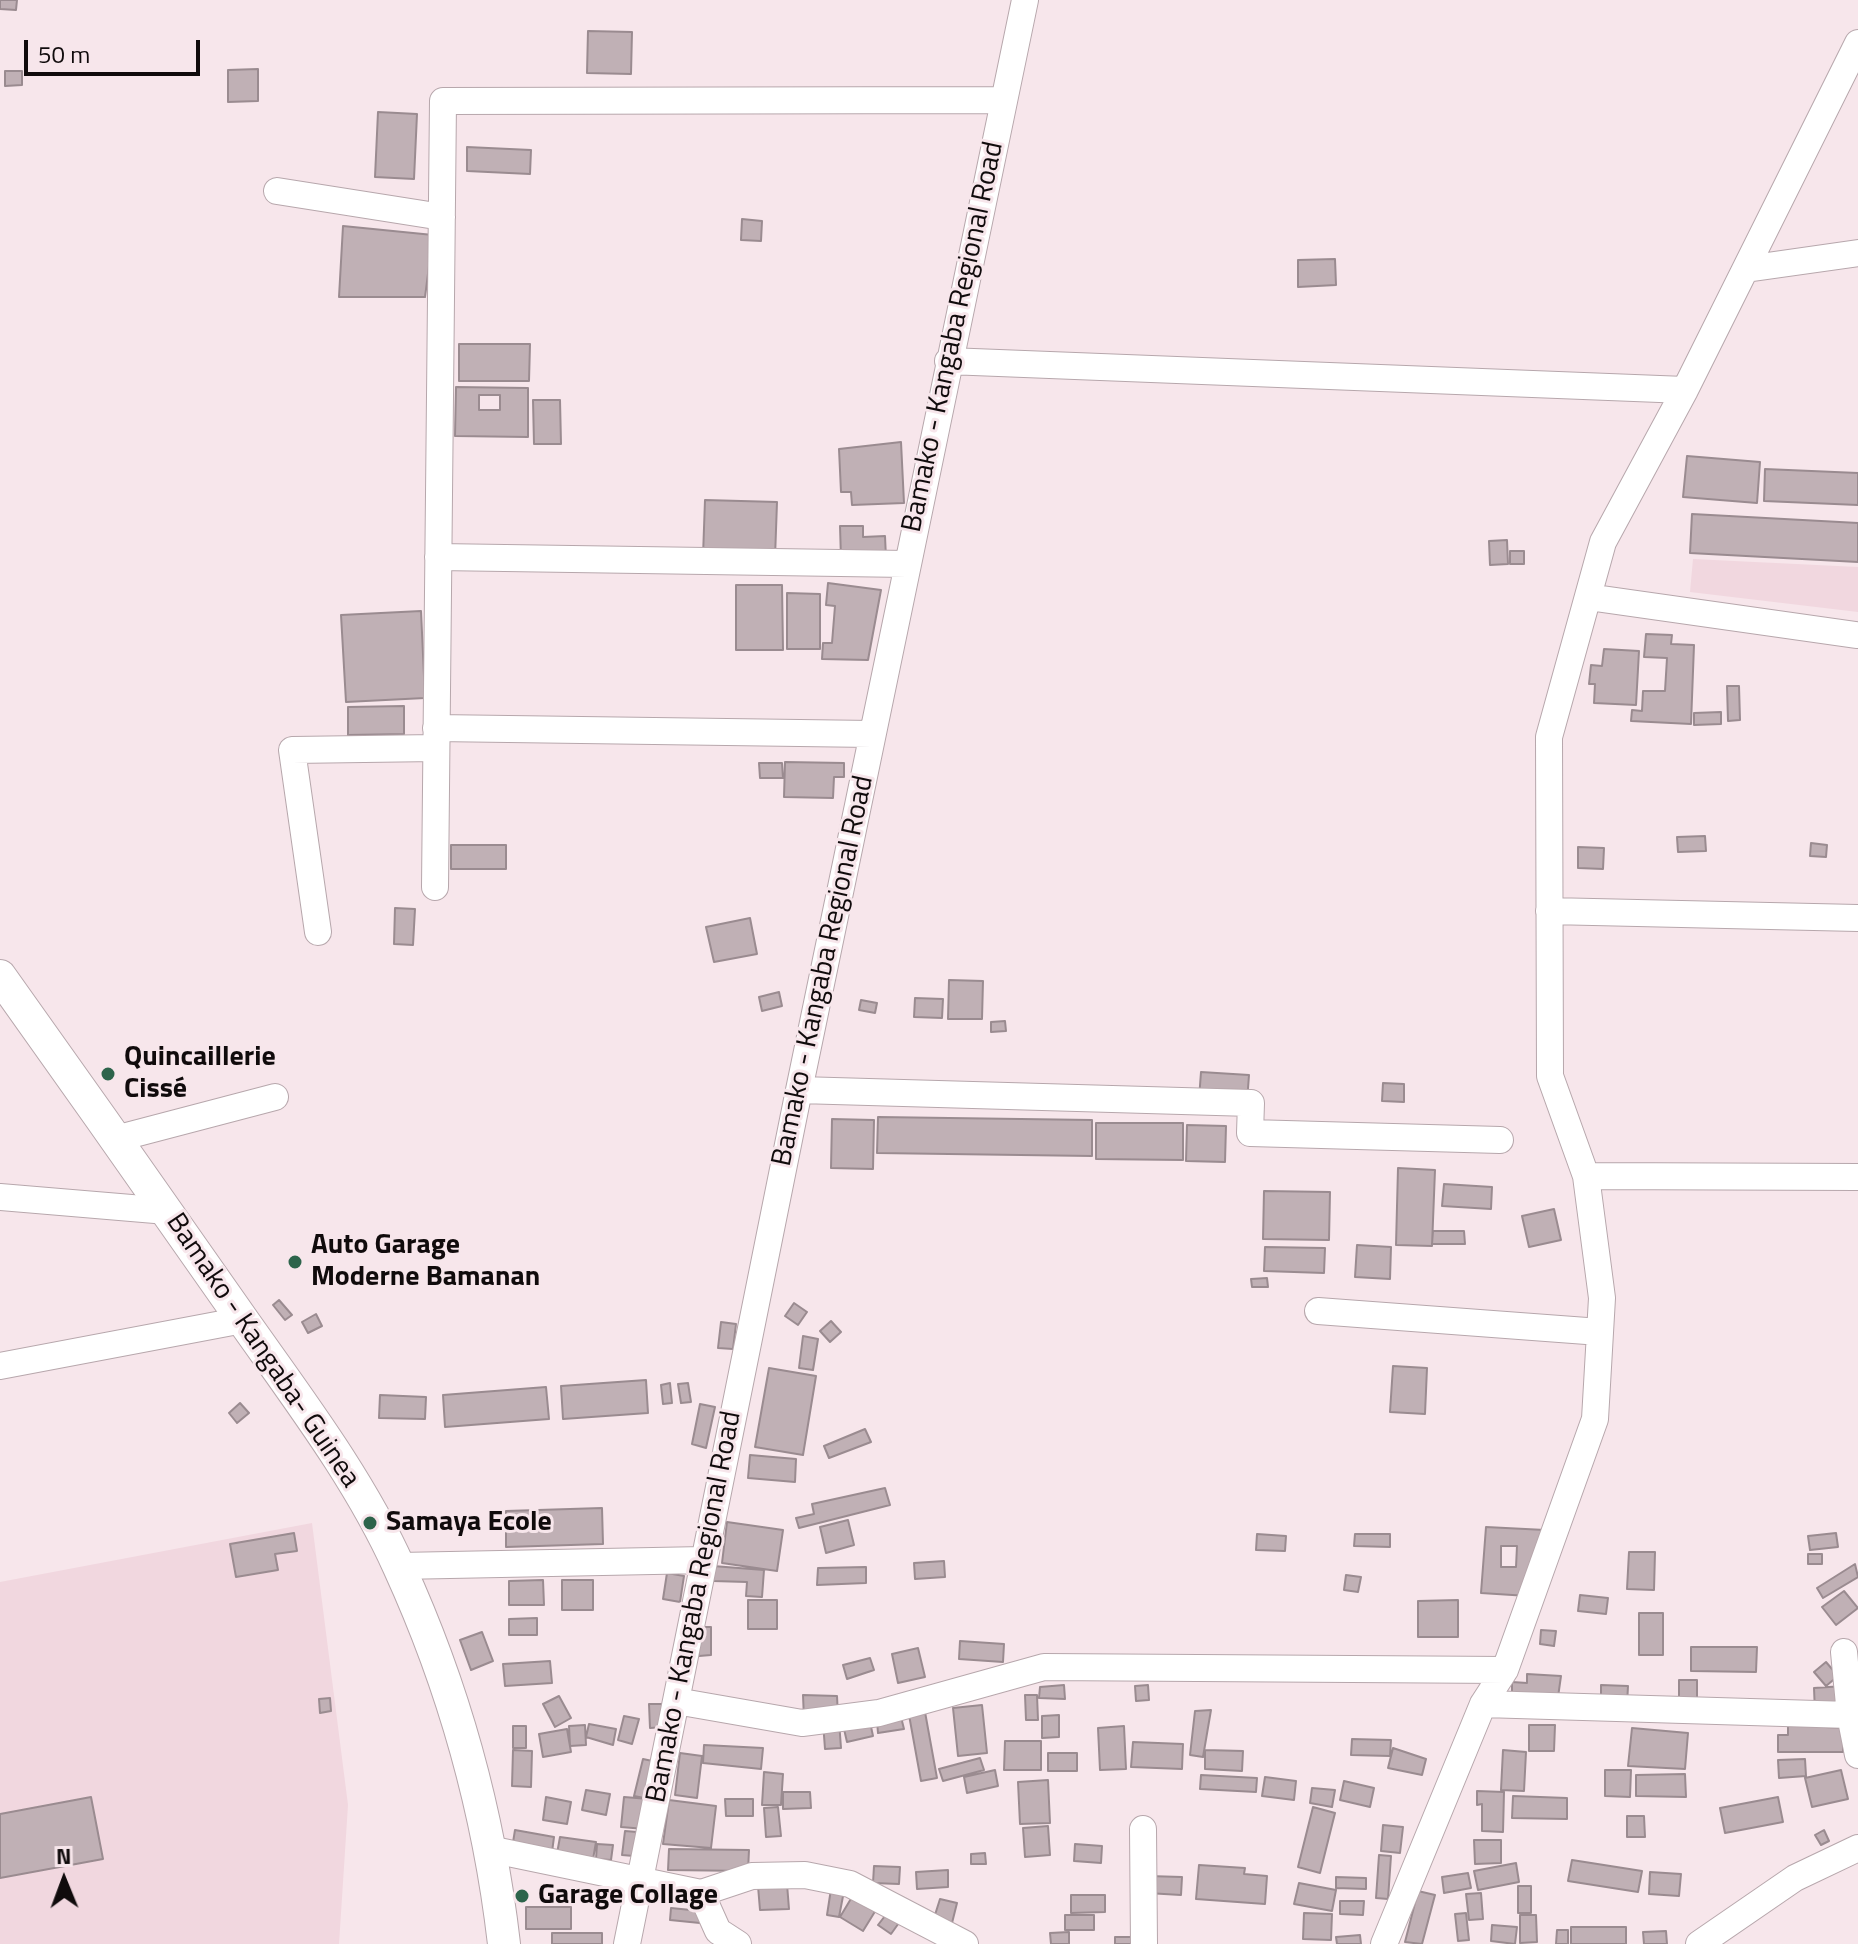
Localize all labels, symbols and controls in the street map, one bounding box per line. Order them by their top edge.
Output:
scale bar [28,24,204,74]
text: 50 m [38,36,90,72]
street label: Bamako - Kangaba Regional Road [896,139,1012,535]
street label: Bamako - Kangaba Regional Road [766,773,882,1169]
place label: Quincaillerie Cissé [124,1041,276,1107]
marker: Quincaillerie Cissé [99,1065,117,1083]
street label: Bamako - Kangaba- Guinea [158,1208,366,1494]
place label: Auto Garage Moderne Bamanan [311,1229,540,1295]
marker: Auto Garage Moderne Bamanan [286,1253,304,1271]
street label: Bamako - Kangaba Regional Road [641,1408,749,1806]
place label: Samaya Ecole [386,1506,552,1540]
marker: Samaya Ecole [361,1514,379,1532]
text: N [56,1839,72,1873]
north arrow [24,1840,104,1920]
place label: Garage Collage [538,1879,718,1913]
marker: Garage Collage [513,1887,531,1905]

